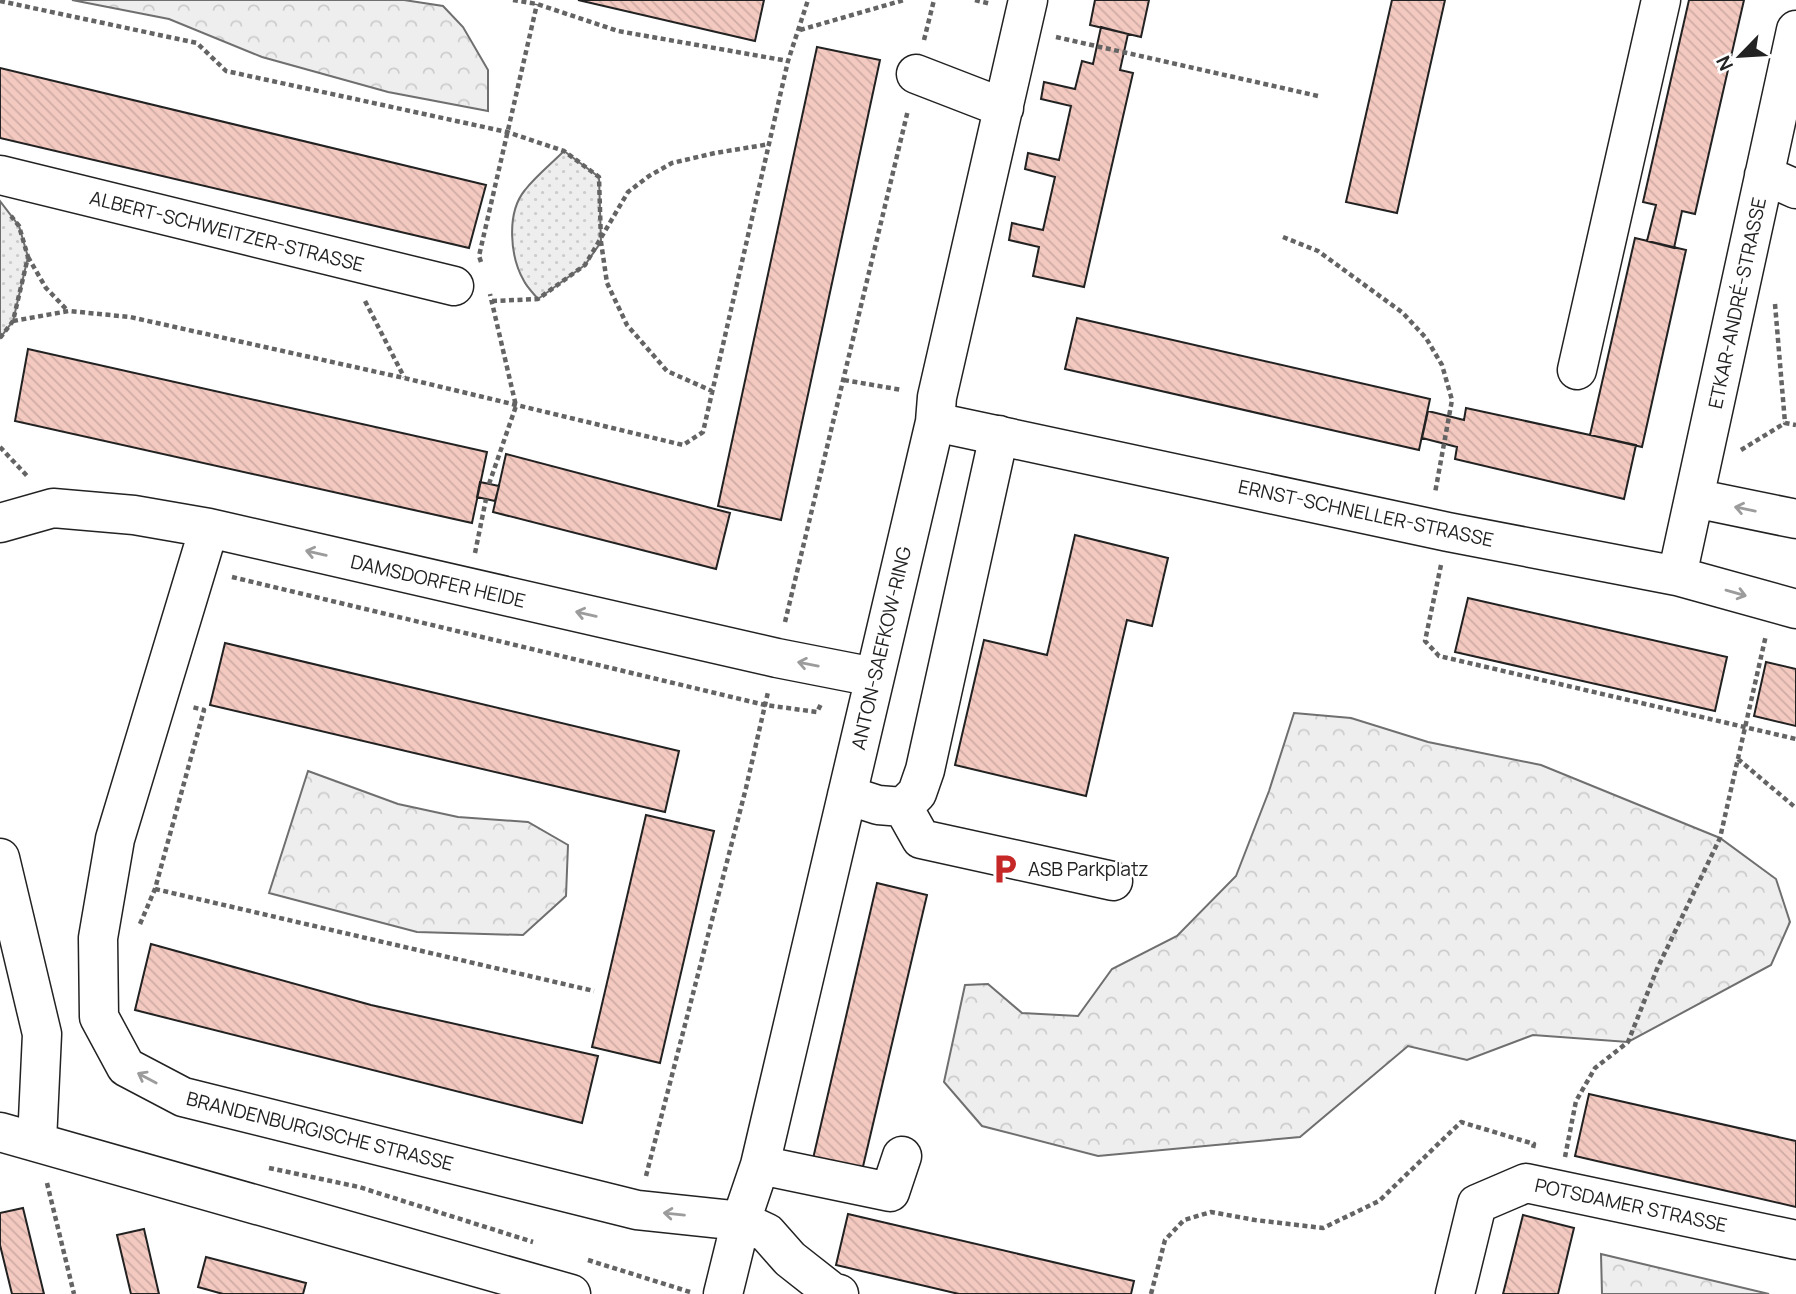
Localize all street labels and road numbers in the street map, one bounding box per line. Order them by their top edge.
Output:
street label: ALBERT-SCHWEITZER-STRASSE [87,184,367,278]
street label: ETKAR-ANDRÉ-STRASSE [1702,195,1772,411]
street label: ERNST-SCHNELLER-STRASSE [1236,473,1496,553]
street label: ANTON-SAEFKOW-RING [845,544,917,752]
street label: DAMSDORFER HEIDE [348,548,528,614]
street label: BRANDENBURGISCHE STRASSE [184,1085,456,1177]
street label: POTSDAMER STRASSE [1532,1172,1730,1238]

